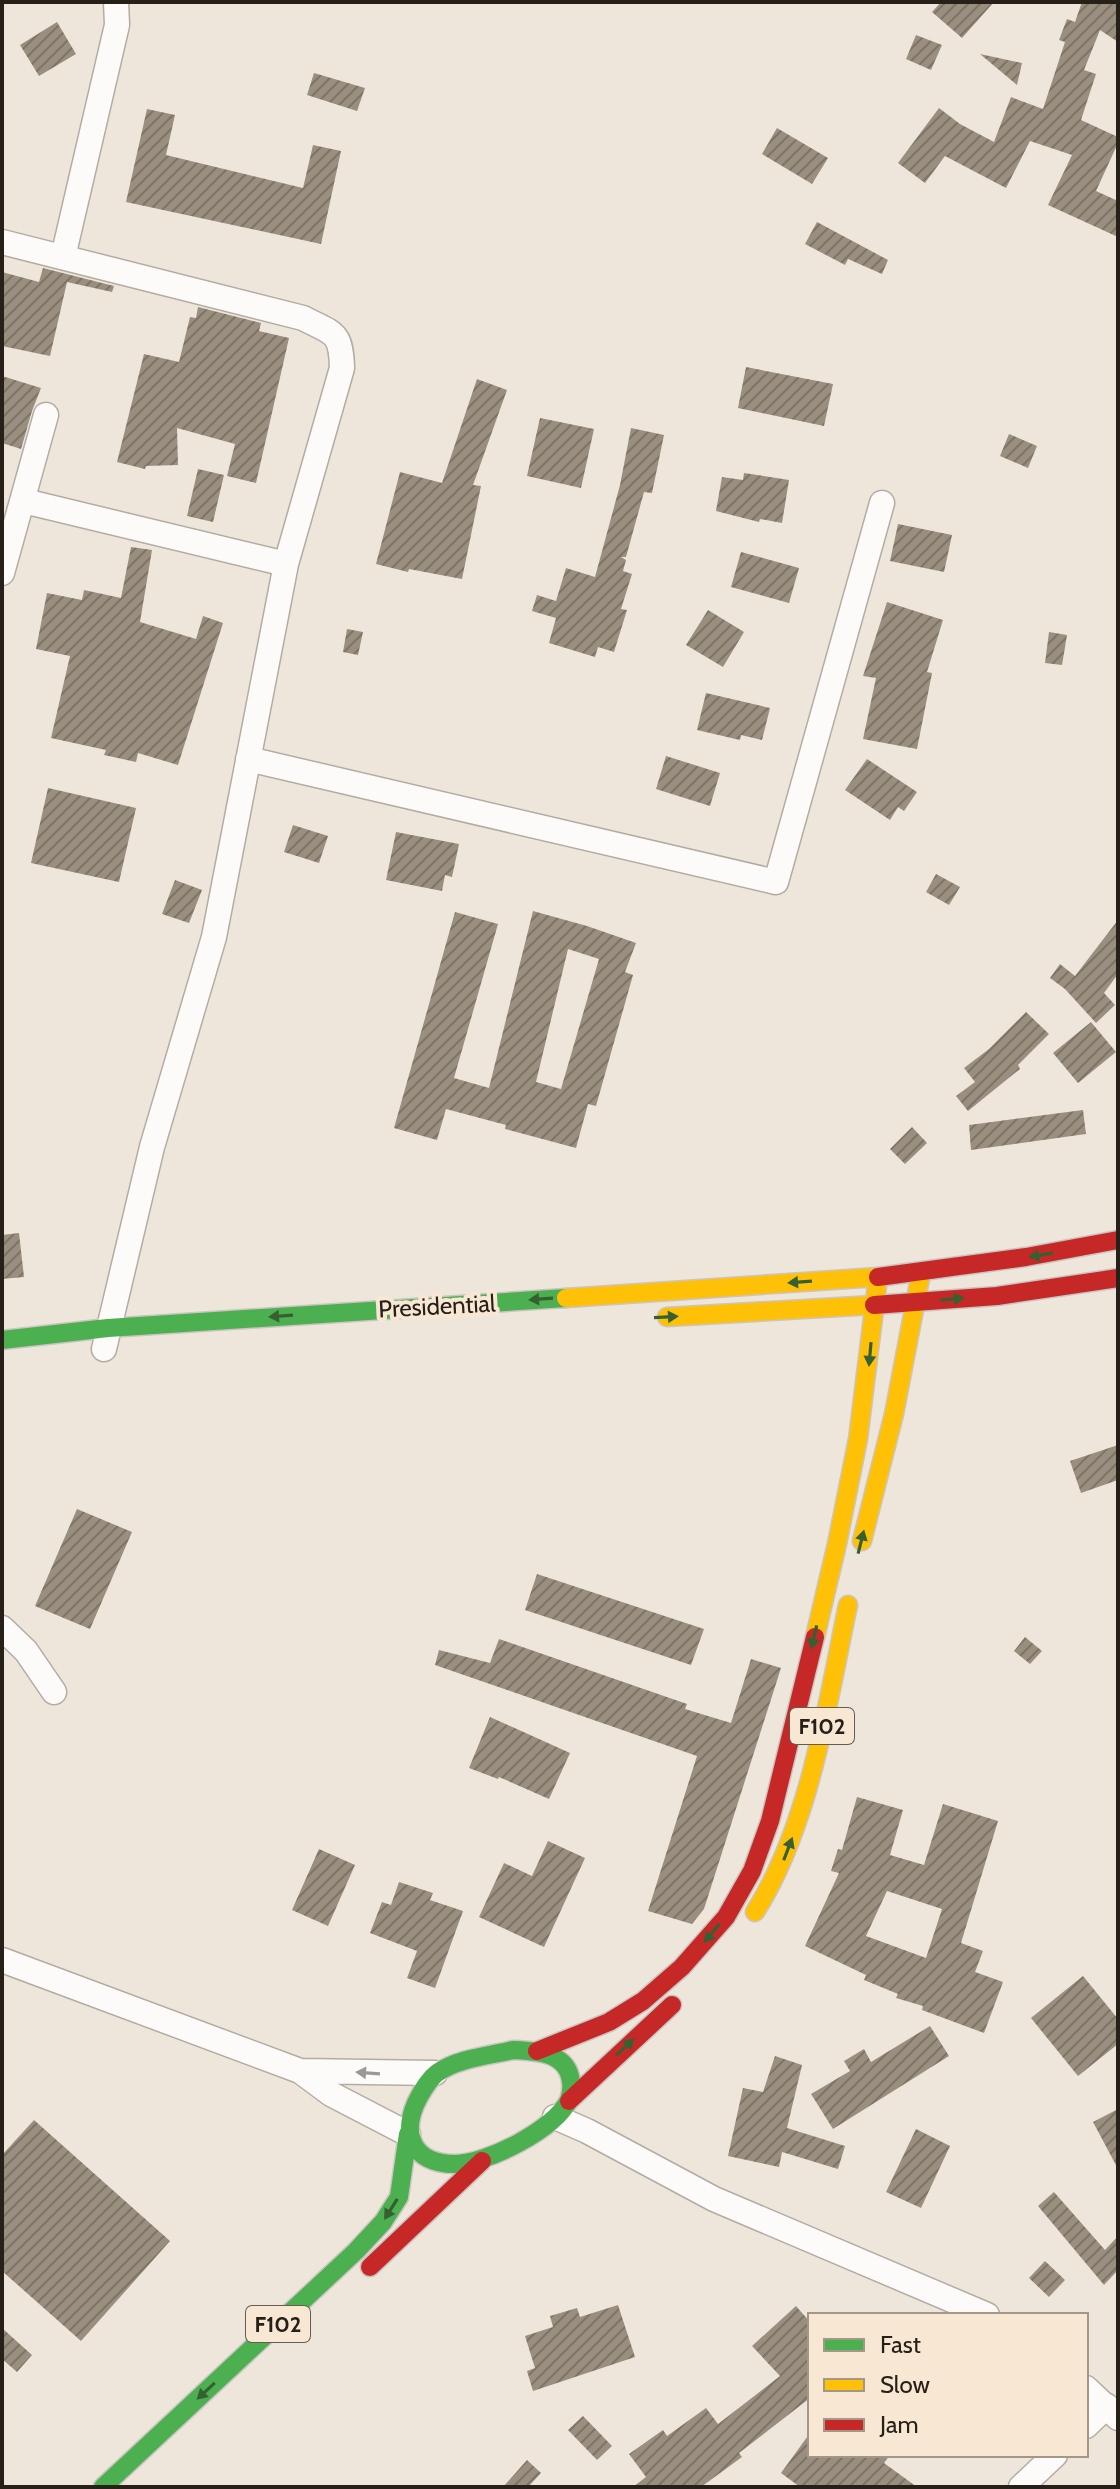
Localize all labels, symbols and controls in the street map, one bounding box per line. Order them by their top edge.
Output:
one-way arrow [1029,1249,1054,1261]
one-way arrow [787,1276,812,1289]
street label: Presidential [378,1288,497,1324]
one-way arrow [528,1293,553,1306]
one-way arrow [940,1293,965,1306]
one-way arrow [268,1310,293,1323]
one-way arrow [654,1310,679,1323]
one-way arrow [863,1342,876,1367]
one-way arrow [856,1529,868,1554]
one-way arrow [808,1624,820,1649]
road number: F102 [790,1708,854,1744]
one-way arrow [782,1837,795,1861]
one-way arrow [704,1922,721,1942]
one-way arrow [615,2038,634,2056]
one-way arrow [355,2066,380,2079]
one-way arrow [383,2199,398,2220]
road number: F102 [246,2306,310,2342]
legend [808,2313,1088,2457]
text: Fast [880,2330,921,2359]
text: Slow [880,2370,930,2399]
one-way arrow [197,2382,216,2400]
text: Jam [879,2410,918,2439]

